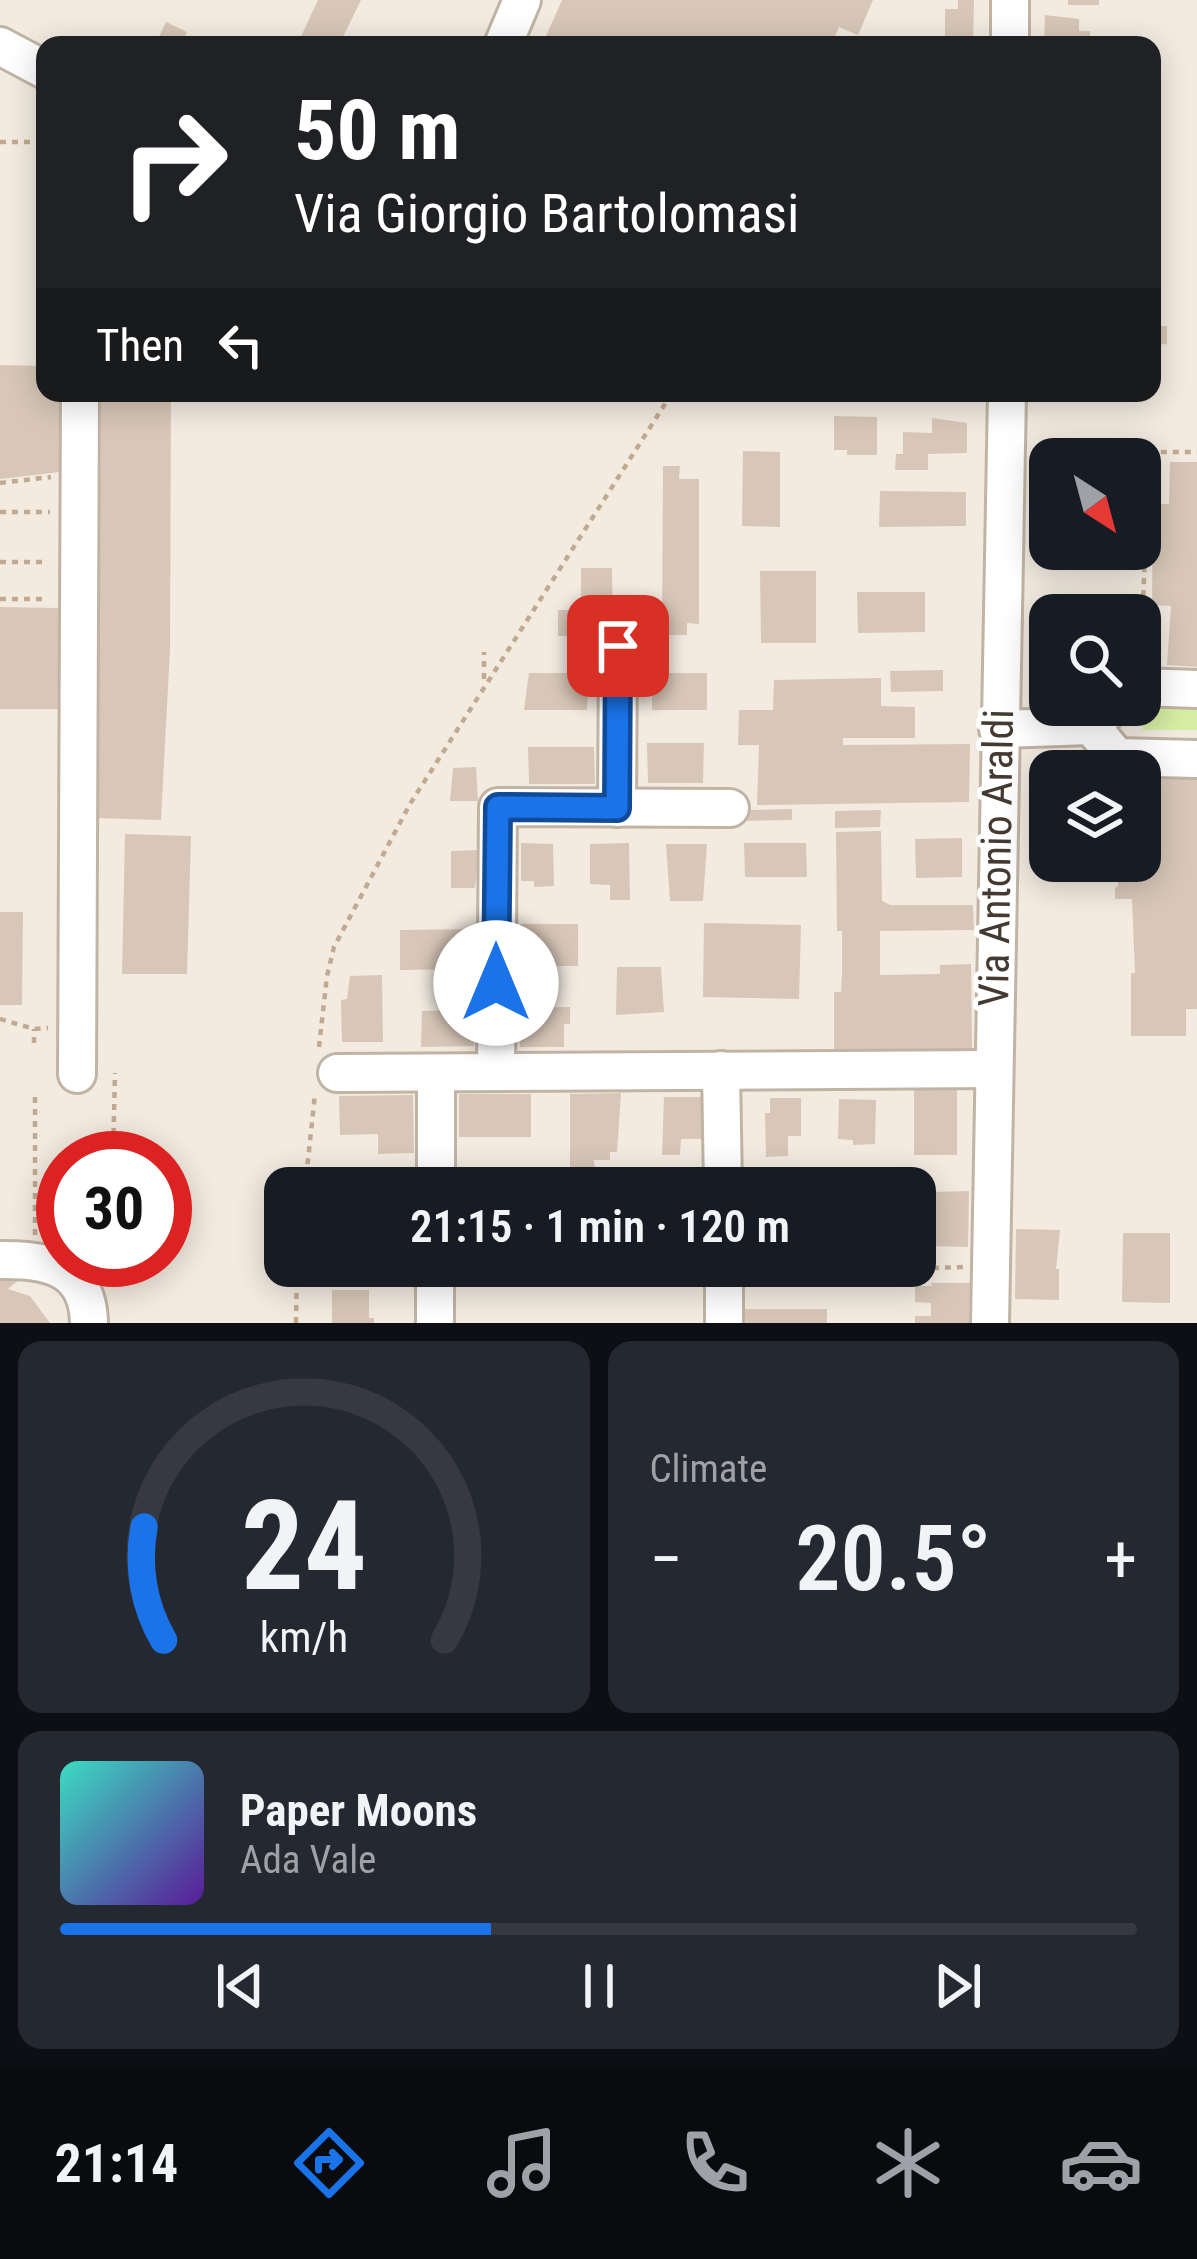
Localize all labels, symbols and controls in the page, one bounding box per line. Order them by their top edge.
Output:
text: 50 m [294,81,461,180]
icon: right [96,84,252,240]
text: Via Giorgio Bartolomasi [294,182,800,245]
icon: left [208,312,274,378]
text: Then [96,319,184,372]
north arrow [1029,438,1161,570]
map controls [1029,438,1161,882]
button: search [1029,594,1161,726]
pin [567,595,669,697]
icon: arrive [585,613,651,679]
street label: Via Antonio Araldi [969,709,1023,1007]
button: layers [1029,750,1161,882]
position arrow [433,920,559,1046]
speed limit sign: 30 [36,1131,192,1287]
text: 21:15 · 1 min · 120 m [410,1200,790,1253]
text: Climate [650,1446,767,1492]
text: 24 [241,1473,367,1619]
text: 20.5° [795,1507,991,1612]
text: − [650,1521,683,1598]
text: + [1104,1521,1137,1598]
text: km/h [260,1612,348,1662]
text: Paper Moons [240,1784,477,1837]
text: Ada Vale [240,1837,376,1883]
icon: previous [207,1953,273,2019]
icon: pause [566,1953,632,2019]
icon: next [925,1953,991,2019]
icon: directions [287,2121,371,2205]
icon: music [480,2121,564,2205]
icon: phone [673,2121,757,2205]
icon: climate [866,2121,950,2205]
icon: car [1059,2121,1143,2205]
text: 21:14 [54,2132,178,2195]

